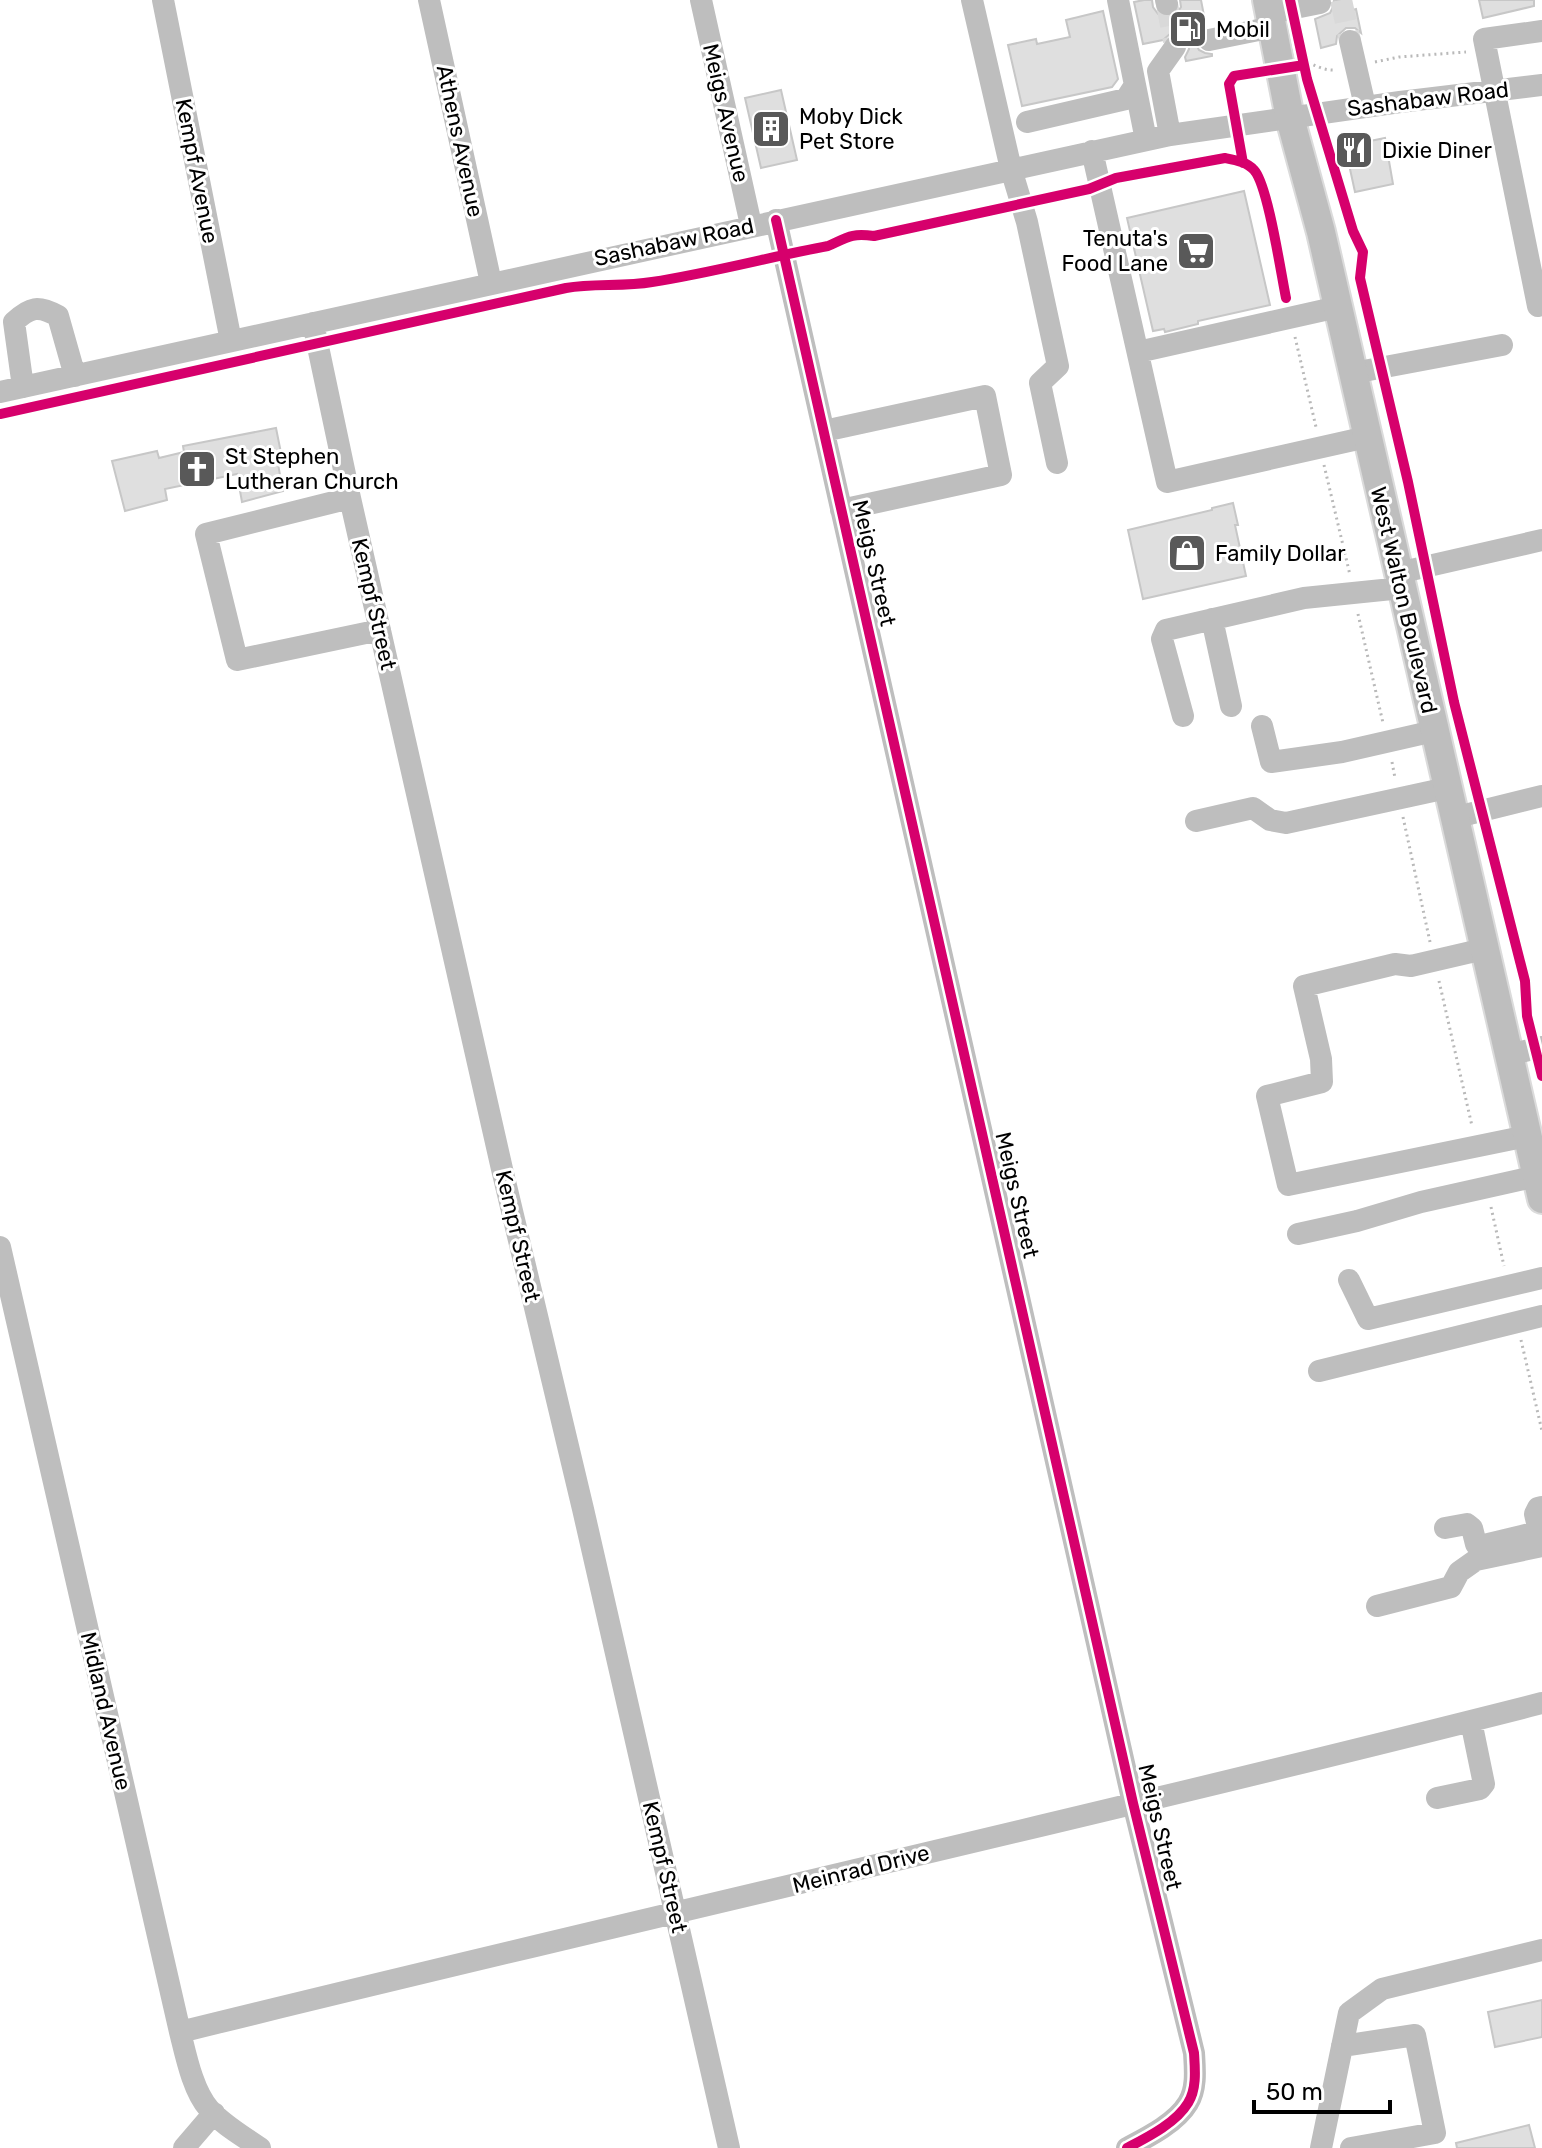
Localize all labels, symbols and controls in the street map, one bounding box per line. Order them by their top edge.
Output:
fuel station icon: Mobil [1167,8,1209,50]
place label: Mobil [1216,16,1270,43]
street label: Meigs Avenue [697,41,755,185]
street label: Athens Avenue [431,62,489,220]
street label: Sashabaw Road [1346,76,1510,122]
street label: Kempf Avenue [170,96,224,246]
place label: Moby Dick Pet Store [799,103,903,155]
building icon: Moby Dick Pet Store [750,108,792,150]
restaurant icon: Dixie Diner [1333,129,1375,171]
place label: Dixie Diner [1382,137,1493,164]
street label: Sashabaw Road [592,212,756,272]
place label: Tenuta's Food Lane [1061,225,1168,277]
supermarket icon: Tenuta's Food Lane [1175,230,1217,272]
place label: St Stephen Lutheran Church [225,443,399,495]
church icon: St Stephen Lutheran Church [176,448,218,490]
street label: West Walton Boulevard [1365,484,1443,716]
street label: Meigs Street [846,497,902,629]
shop icon: Family Dollar [1166,532,1208,574]
street label: Kempf Street [346,535,402,673]
place label: Family Dollar [1215,540,1346,567]
street label: Meigs Street [989,1129,1045,1261]
street label: Kempf Street [490,1167,546,1305]
street label: Midland Avenue [75,1629,137,1793]
street label: Meigs Street [1132,1761,1188,1893]
street label: Kempf Street [637,1798,693,1936]
street label: Meinrad Drive [790,1839,932,1899]
scale bar [1254,2064,1390,2114]
text: 50 m [1266,2078,1323,2106]

